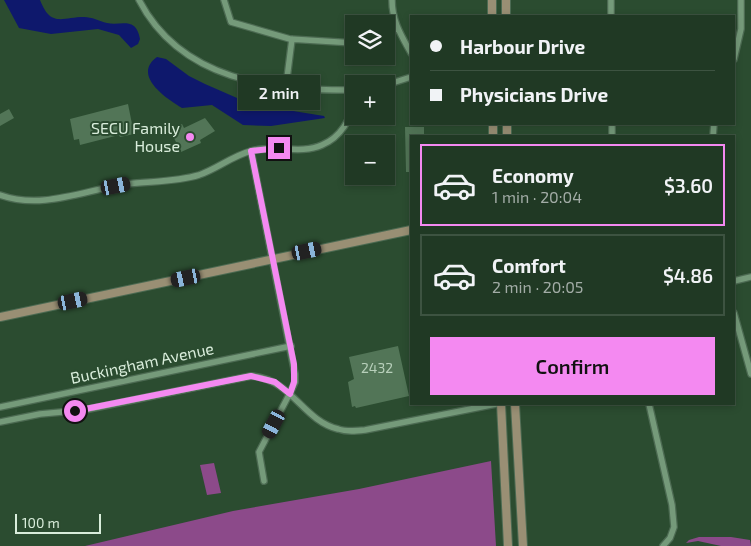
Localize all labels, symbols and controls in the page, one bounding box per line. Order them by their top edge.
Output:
map controls [345,15,395,185]
button: layers [345,15,395,65]
text: Harbour Drive [460,35,585,58]
button: + [345,75,395,125]
callout: 2 min [238,76,320,110]
text: 2 min [259,83,299,102]
text: Physicians Drive [460,83,608,106]
place label: SECU Family House [91,118,181,155]
marker: SECU Family House [184,131,196,143]
button: − [345,135,395,185]
route end [268,137,290,159]
icon: car [432,163,477,208]
text: Economy [492,164,574,187]
text: $3.60 [664,174,713,197]
car [99,176,132,196]
text: 1 min · 20:04 [492,187,582,206]
car [290,241,323,261]
icon: car [432,253,477,298]
text: Comfort [492,254,566,277]
text: $4.86 [663,264,713,287]
car [169,268,202,288]
text: 2 min · 20:05 [492,277,583,296]
car [56,291,89,311]
button: Confirm [430,337,715,395]
street label: Buckingham Avenue [68,338,215,387]
house number: 2432 [361,359,393,376]
route start [64,400,86,422]
car [260,407,287,441]
scale bar [15,511,101,534]
text: 100 m [22,514,60,531]

